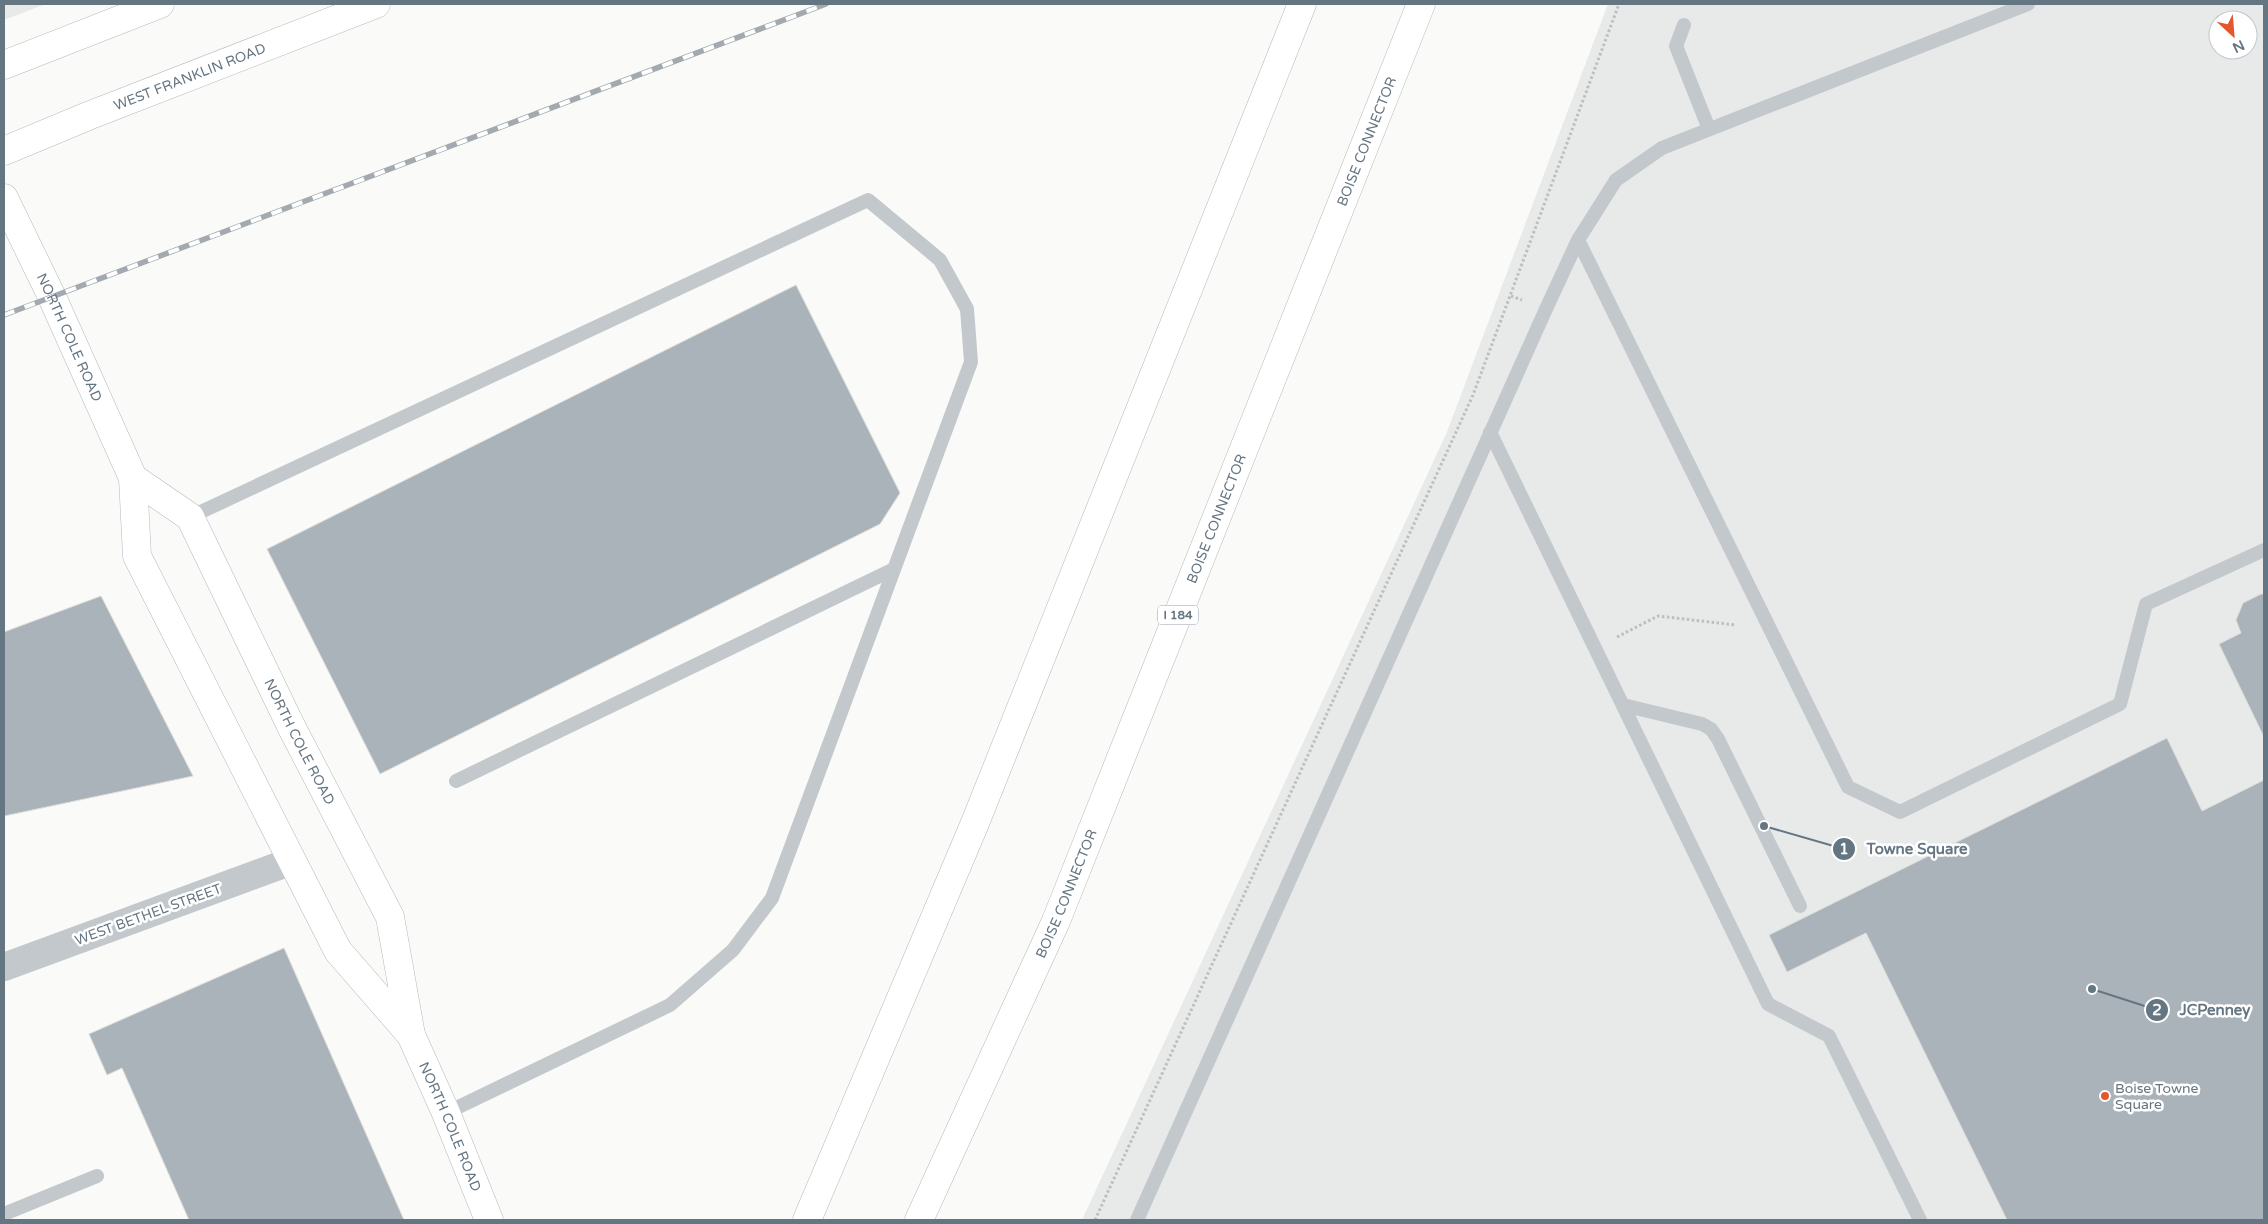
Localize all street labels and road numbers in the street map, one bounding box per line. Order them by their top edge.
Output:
street label: WEST FRANKLIN ROAD [111,40,268,114]
street label: BOISE CONNECTOR [1333,74,1400,209]
street label: NORTH COLE ROAD [33,271,106,404]
street label: BOISE CONNECTOR [1183,452,1250,586]
road number: I 184 [1158,606,1198,624]
street label: NORTH COLE ROAD [260,676,338,808]
street label: BOISE CONNECTOR [1032,827,1101,961]
street label: WEST BETHEL STREET [73,880,224,949]
street label: NORTH COLE ROAD [415,1059,485,1194]

